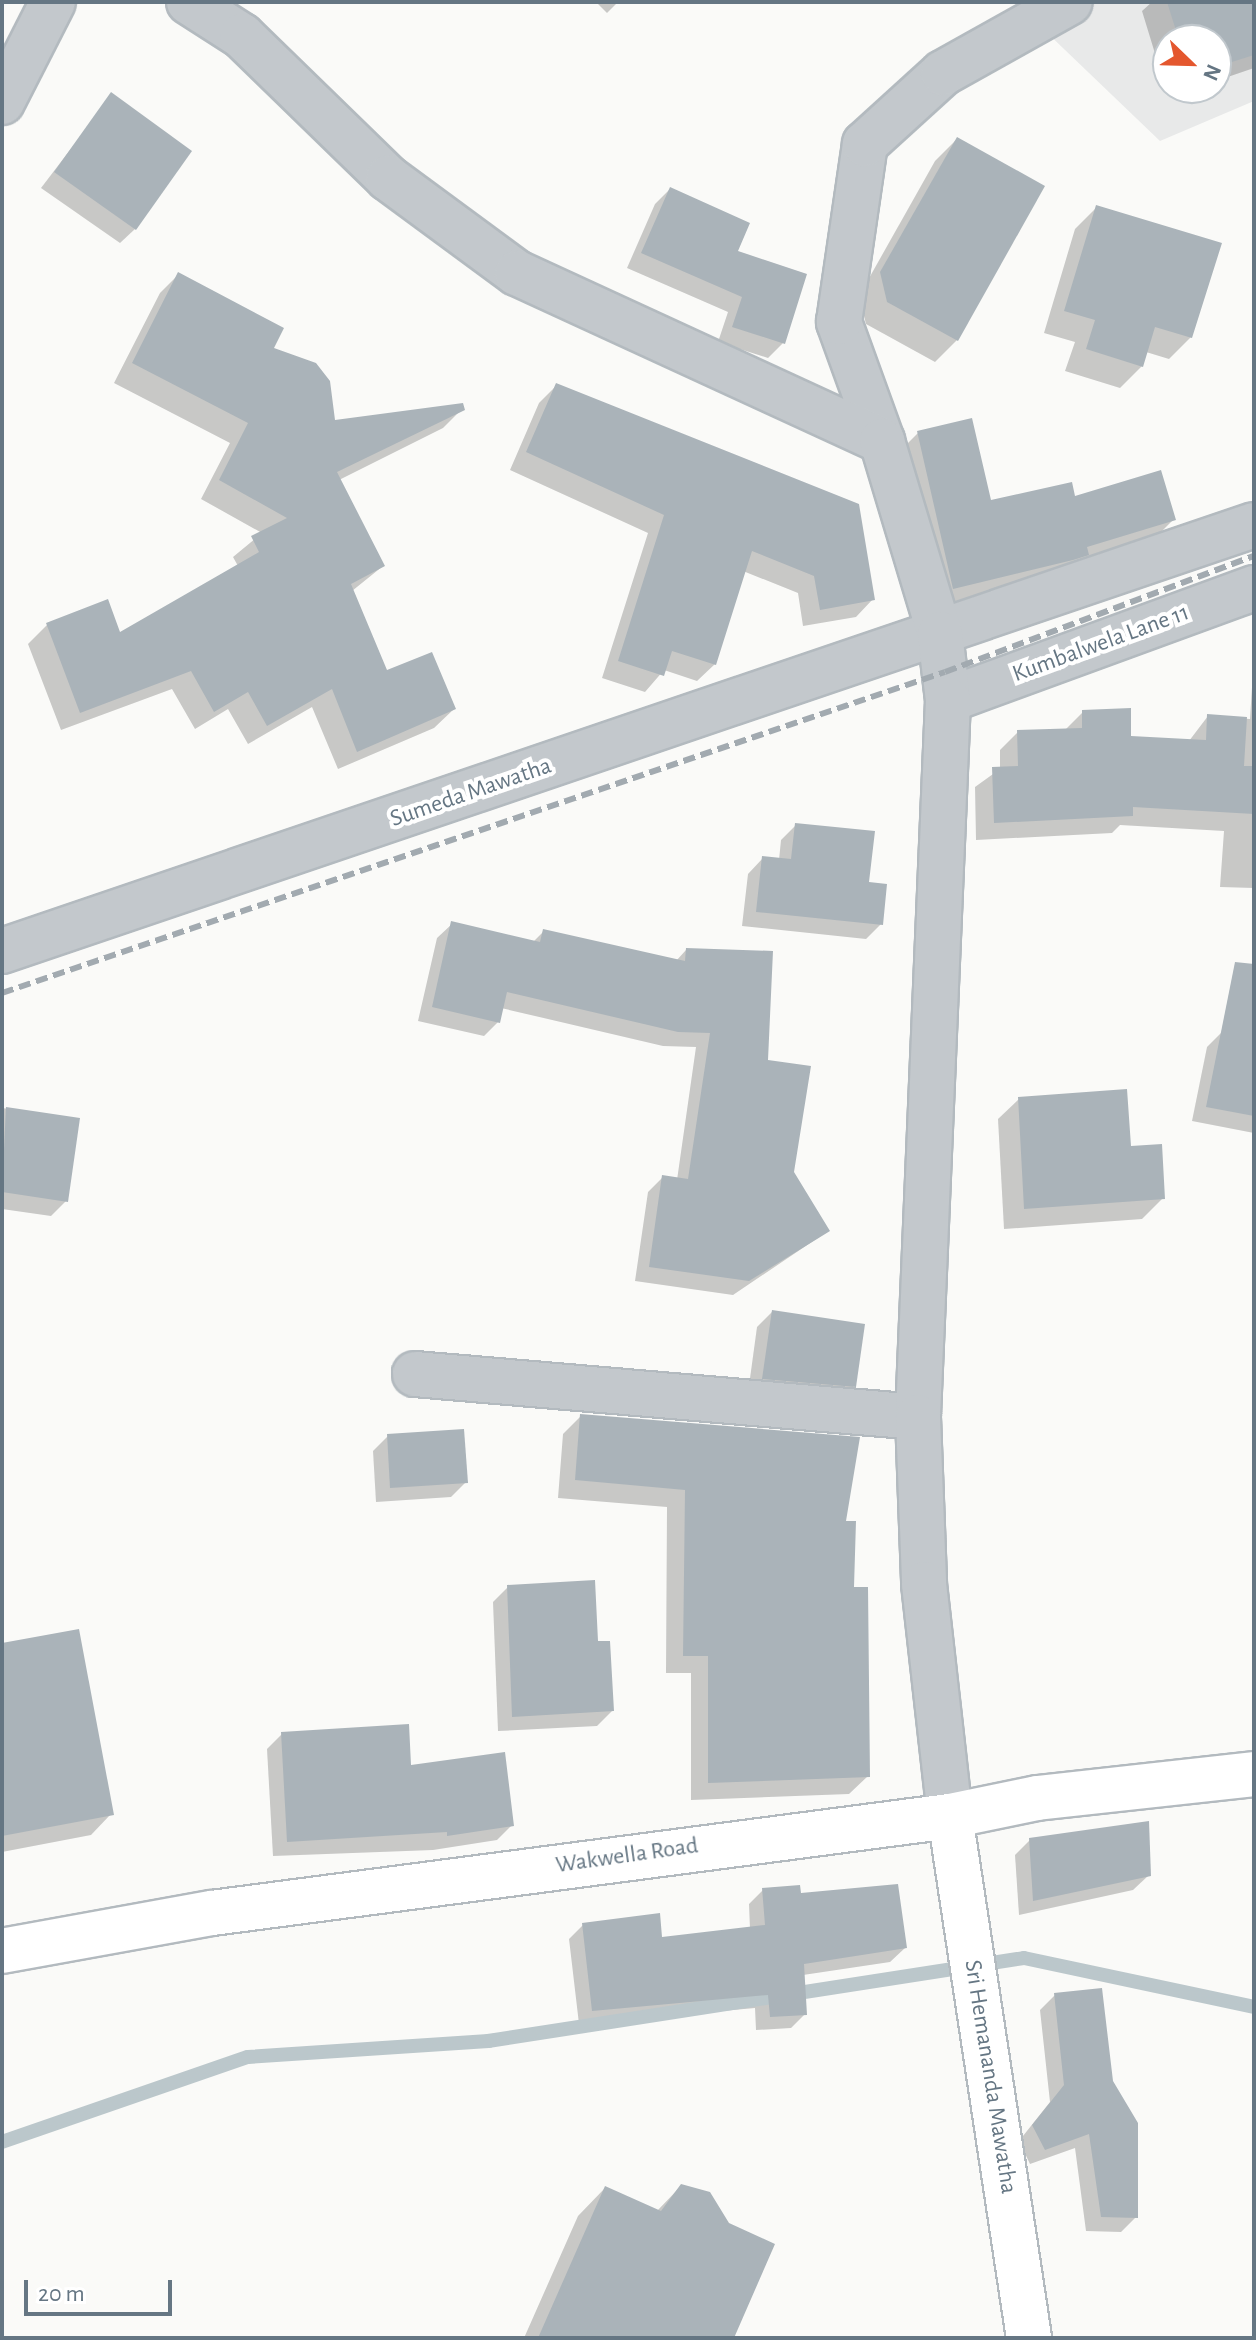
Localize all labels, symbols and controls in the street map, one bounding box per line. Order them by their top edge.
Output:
north arrow [1152,24,1232,104]
text: N [1199,61,1225,84]
street label: Kumbalwela Lane 11 [1009,599,1193,689]
street label: Sumeda Mawatha [387,752,555,834]
street label: Wakwella Road [554,1832,700,1880]
street label: Sri Hemananda Mawatha [957,1958,1023,2196]
scale bar [28,2264,176,2314]
text: 20 m [38,2282,85,2306]

